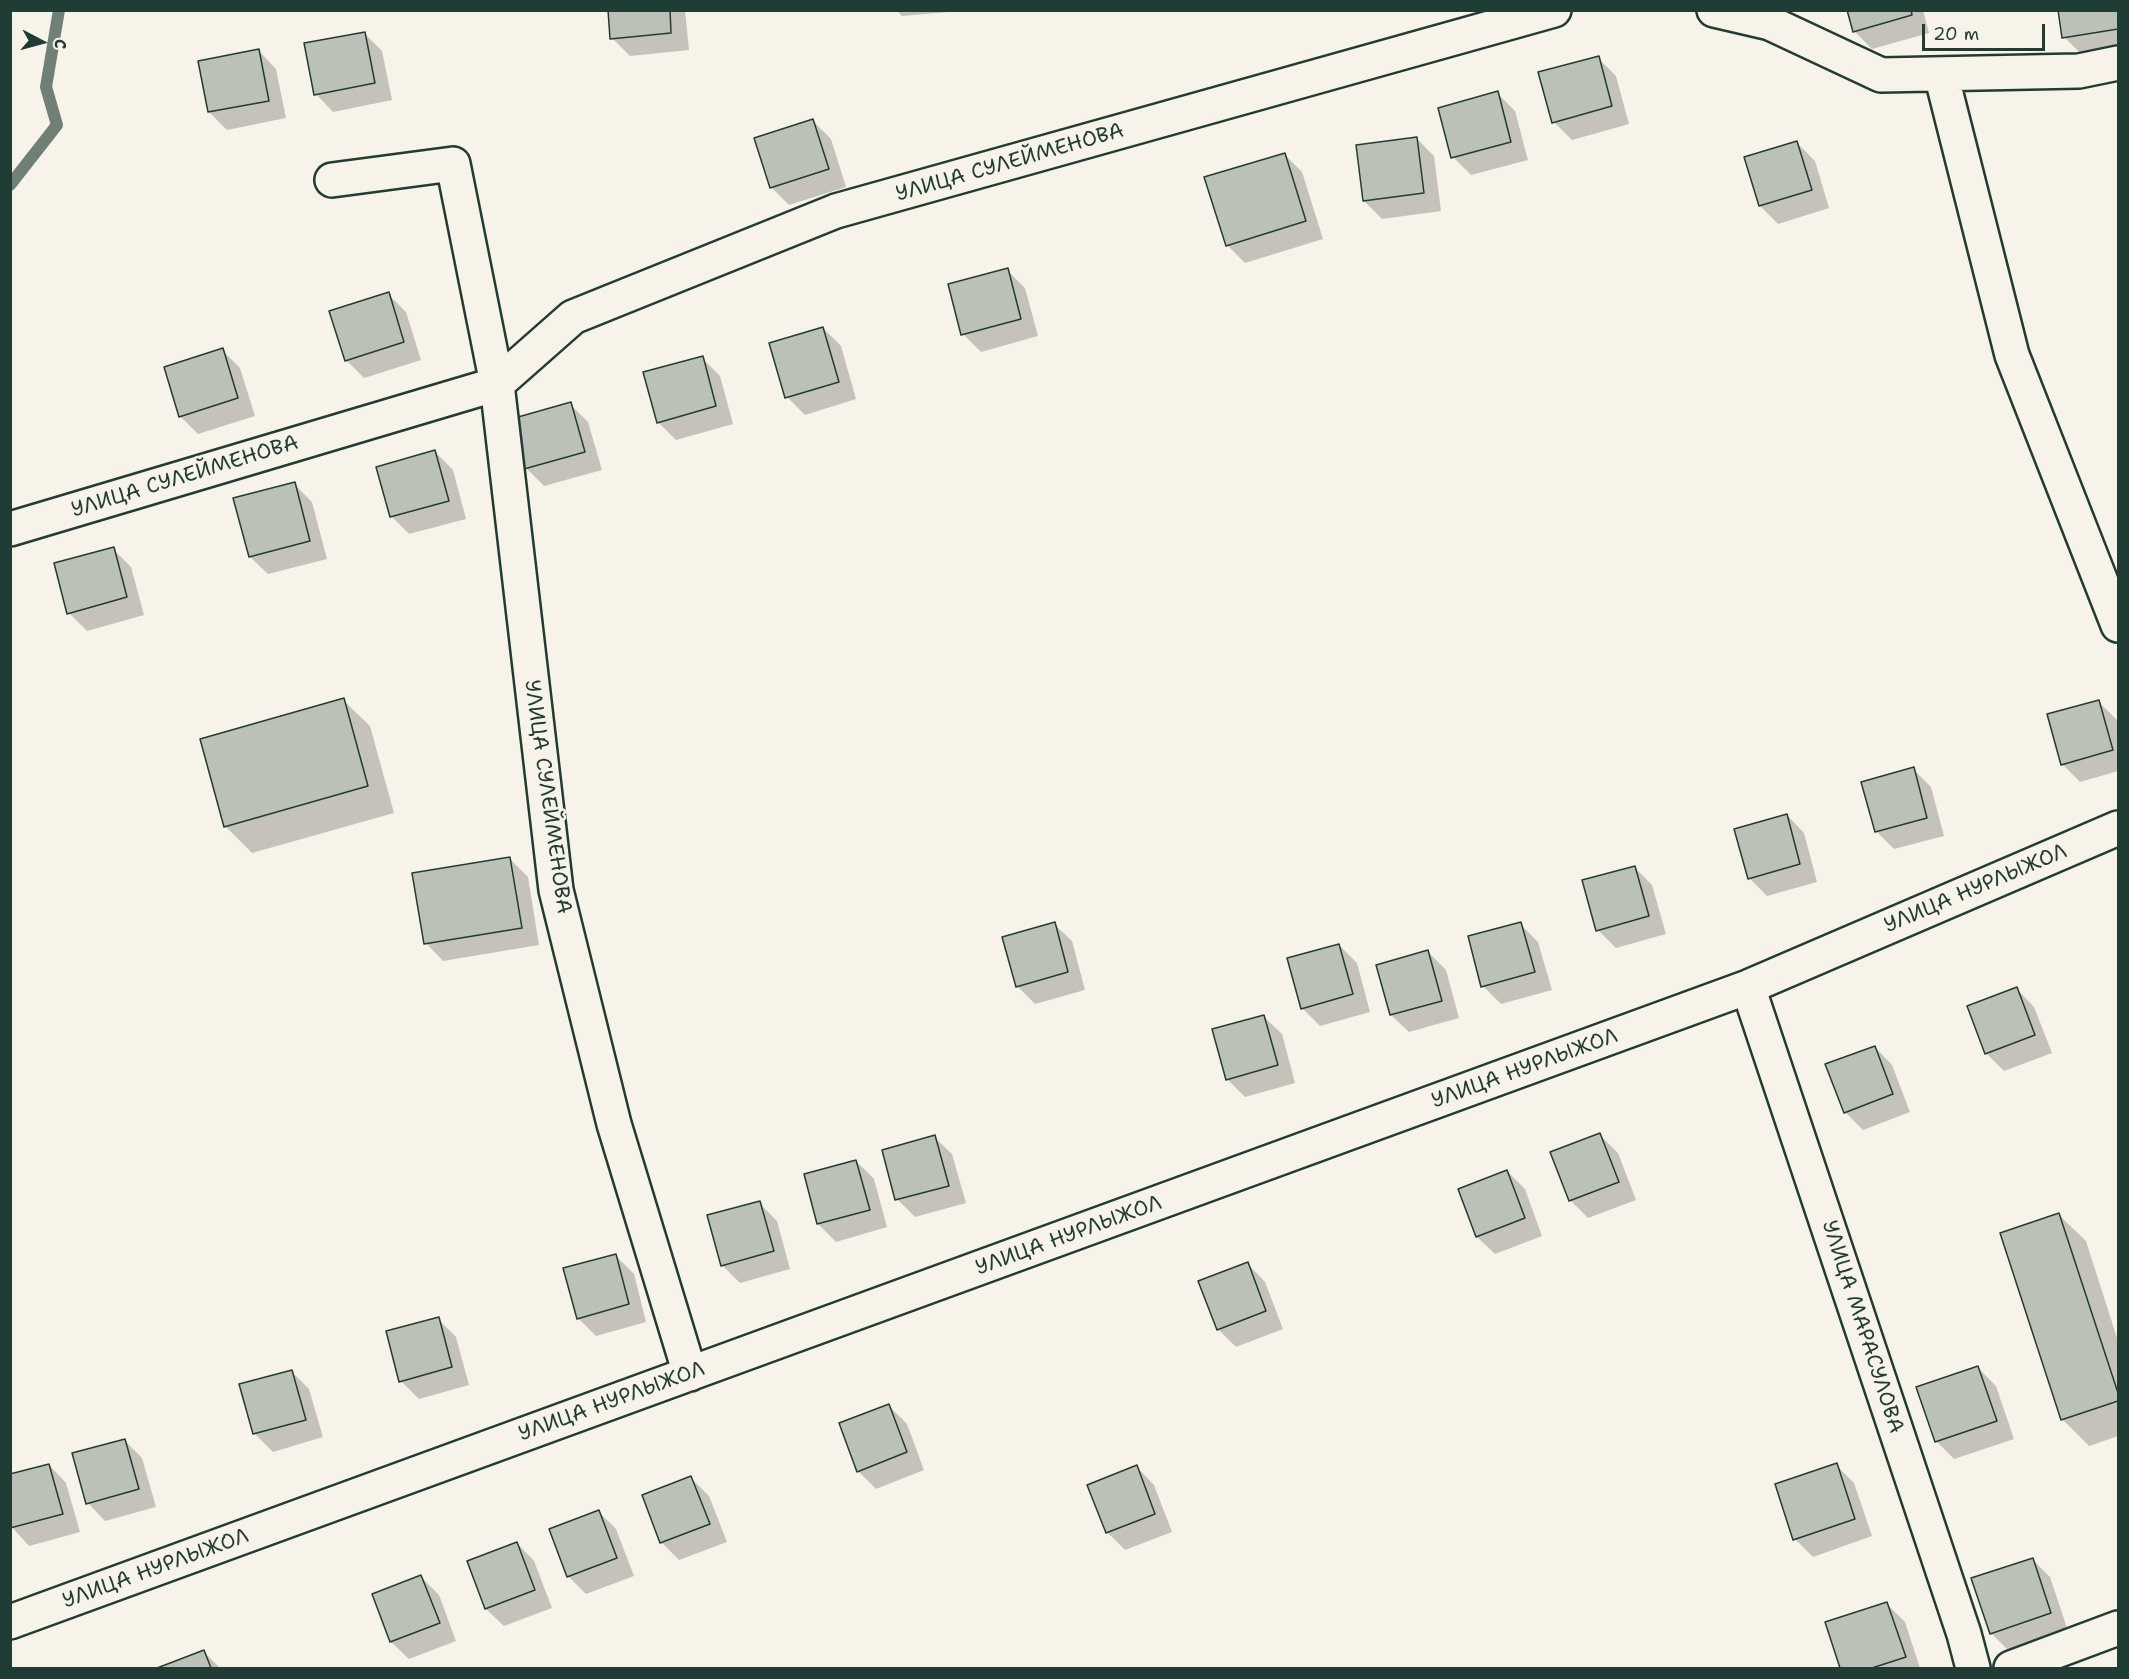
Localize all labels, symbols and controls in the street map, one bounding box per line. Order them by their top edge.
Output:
north arrow [12,12,72,72]
scale bar [1925,12,2048,50]
text: 20 m [1933,22,1979,46]
text: С [49,38,71,50]
street label: УЛИЦА СУЛЕЙМЕНОВА [893,118,1127,208]
street label: УЛИЦА СУЛЕЙМЕНОВА [68,430,302,524]
street label: УЛИЦА СУЛЕЙМЕНОВА [518,678,576,916]
street label: УЛИЦА НУРЛЫЖОЛ [1881,839,2071,939]
street label: УЛИЦА НУРЛЫЖОЛ [1428,1024,1622,1114]
street label: УЛИЦА НУРЛЫЖОЛ [972,1191,1166,1281]
street label: УЛИЦА МАРАСУЛОВА [1816,1217,1908,1437]
street label: УЛИЦА НУРЛЫЖОЛ [515,1357,709,1447]
street label: УЛИЦА НУРЛЫЖОЛ [59,1524,253,1614]

